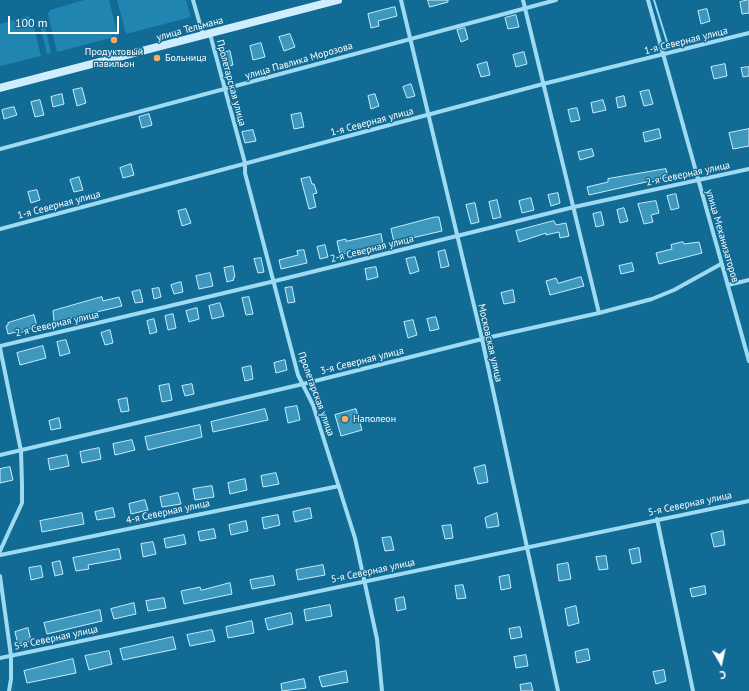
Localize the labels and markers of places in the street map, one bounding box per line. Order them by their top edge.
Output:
marker: Продуктовый павильон [109,35,119,45]
place label: Продуктовый павильон [85,46,143,70]
place label: Больница [165,52,207,64]
marker: Больница [152,53,162,63]
place label: Наполеон [353,413,396,425]
marker: Наполеон [340,414,350,424]

